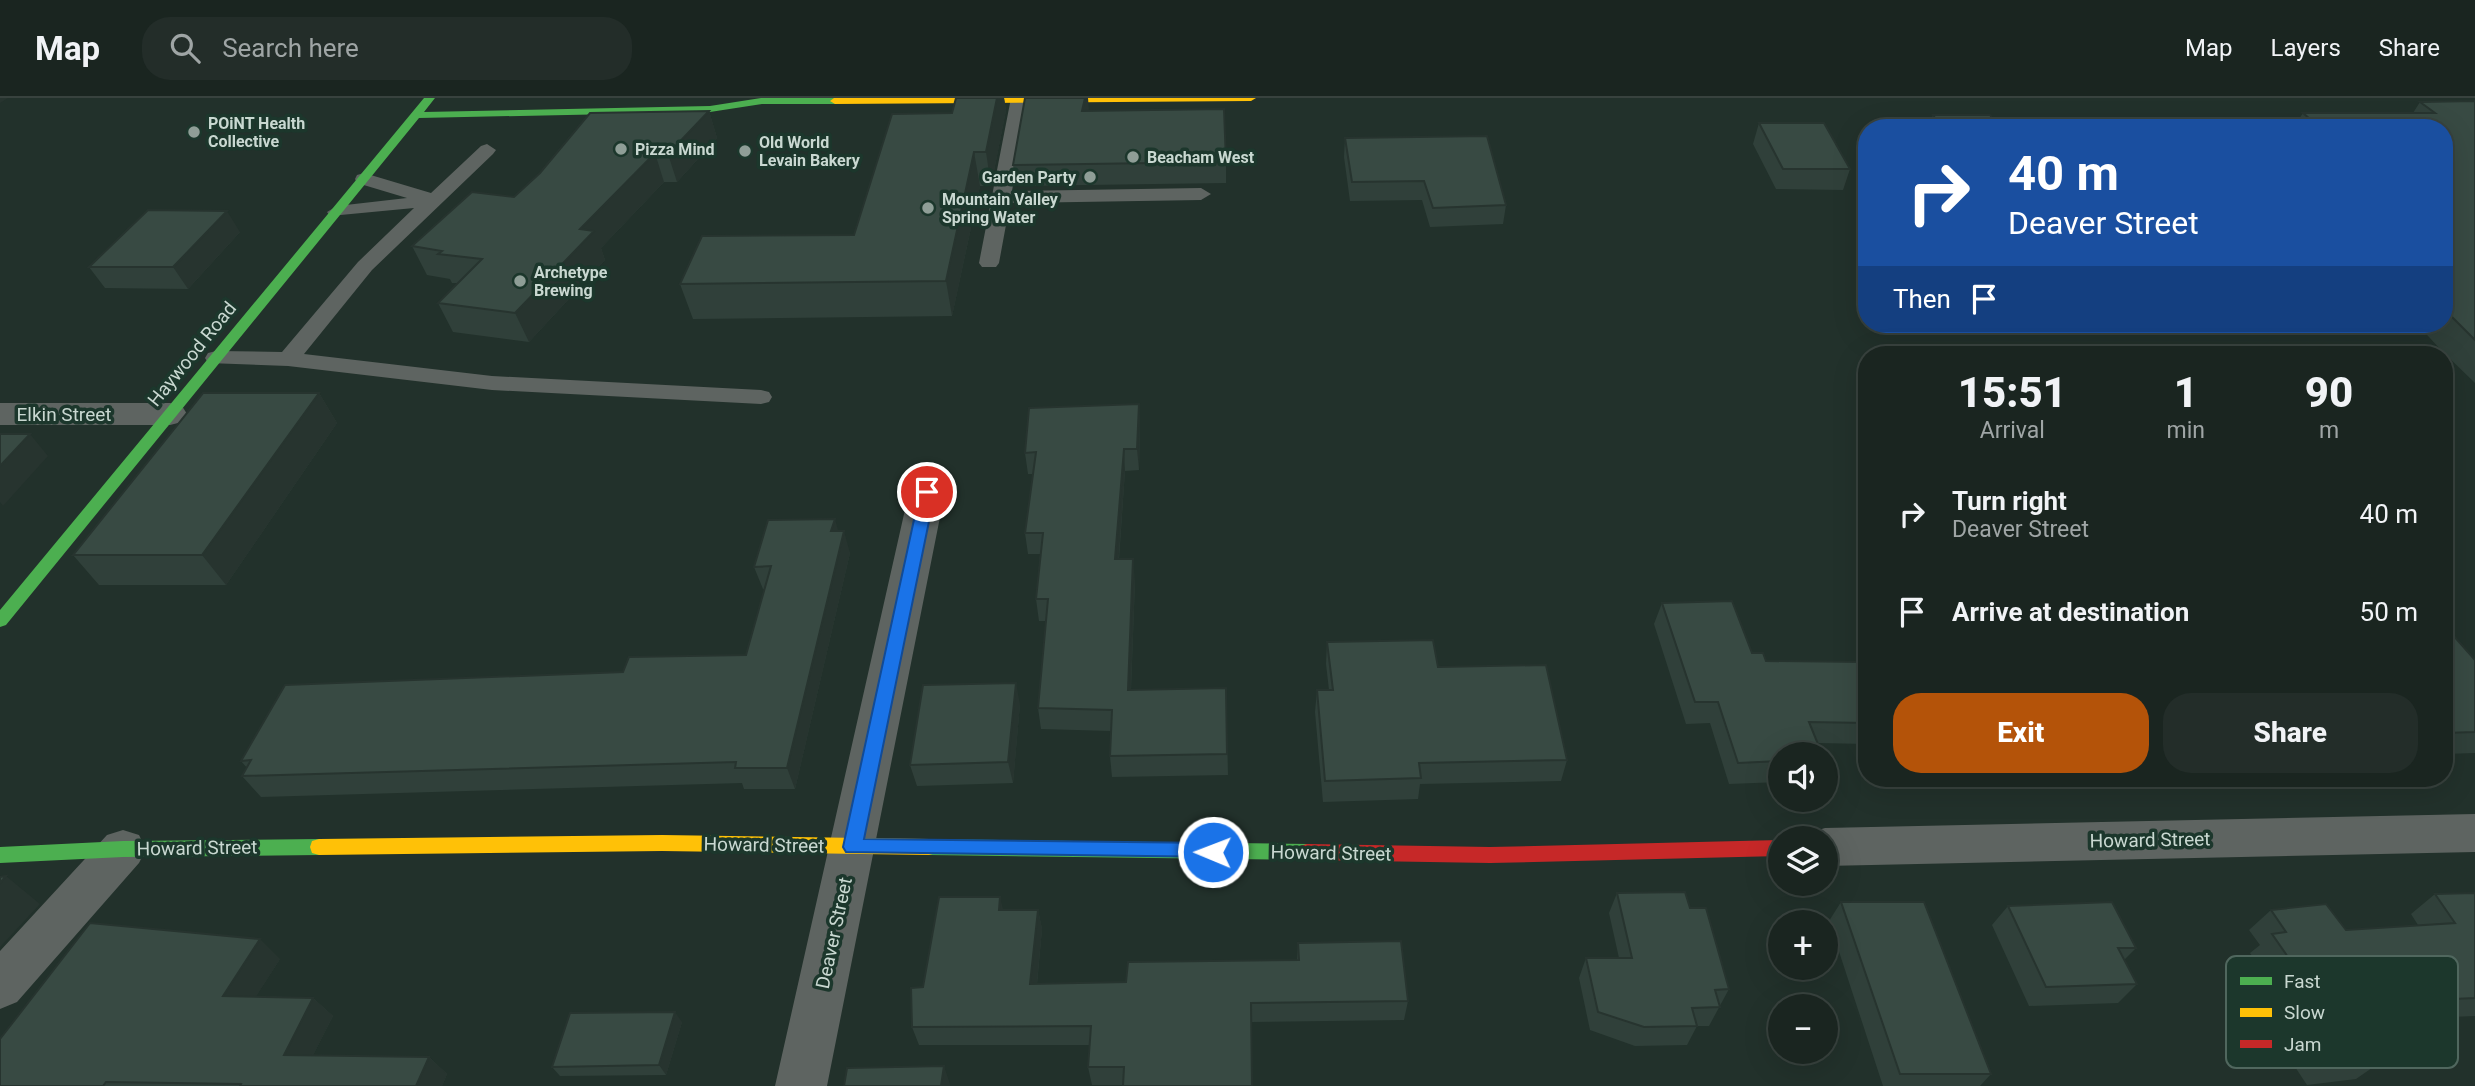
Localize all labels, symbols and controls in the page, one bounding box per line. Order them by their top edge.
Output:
search box [142,17,632,80]
text: Map [35,29,100,68]
icon: search [166,29,204,67]
text: Search here [222,33,359,63]
text: Map [2185,34,2233,62]
text: Layers [2271,34,2341,62]
text: Share [2379,34,2440,62]
place label: POiNT Health Collective [208,114,305,151]
marker: POiNT Health Collective [186,124,202,140]
place label: Old World Levain Bakery [759,133,861,170]
place label: Pizza Mind [635,140,715,159]
marker: Pizza Mind [613,141,629,157]
marker: Old World Levain Bakery [737,143,753,159]
text: 40 m [2008,145,2119,202]
icon: right [1893,147,1984,238]
place label: Beacham West [1147,148,1255,167]
marker: Beacham West [1125,149,1141,165]
place label: Garden Party [982,168,1077,187]
marker: Garden Party [1082,169,1098,185]
place label: Mountain Valley Spring Water [942,190,1059,227]
marker: Mountain Valley Spring Water [920,200,936,216]
text: Deaver Street [2008,204,2199,242]
place label: Archetype Brewing [534,263,608,300]
marker: Archetype Brewing [512,273,528,289]
icon: arrive [1965,280,2003,318]
text: Then [1893,284,1951,314]
street label: Haywood Road [143,297,241,411]
text: 15:51 [1958,368,2067,417]
text: 1 [2174,368,2198,417]
text: 90 [2305,368,2353,417]
street label: Elkin Street [17,403,112,426]
text: Arrival [1980,417,2045,444]
text: min [2167,417,2205,444]
text: m [2319,417,2339,444]
pin [897,462,957,522]
icon: arrive [908,473,946,511]
text: Turn right [1952,486,2067,516]
icon: right [1893,495,1931,533]
text: 40 m [2360,499,2418,529]
text: Deaver Street [1952,516,2089,543]
icon: arrive [1893,593,1931,631]
text: Arrive at destination [1952,597,2189,627]
text: 50 m [2360,597,2418,627]
button: Exit [1893,693,2149,773]
button: Share [2163,693,2418,773]
map controls [1768,742,1838,1064]
button: sound [1768,742,1838,812]
position arrow [1176,815,1250,889]
button: layers [1768,826,1838,896]
street label: Howard Street [2089,827,2211,853]
street label: Howard Street [703,832,825,858]
street label: Howard Street [136,835,258,861]
street label: Howard Street [1270,840,1392,866]
street label: Deaver Street [811,875,857,991]
button: + [1768,910,1838,980]
legend [2226,956,2458,1068]
text: Fast [2284,970,2321,993]
button: − [1768,994,1838,1064]
text: Slow [2284,1001,2325,1024]
text: Jam [2284,1033,2321,1056]

